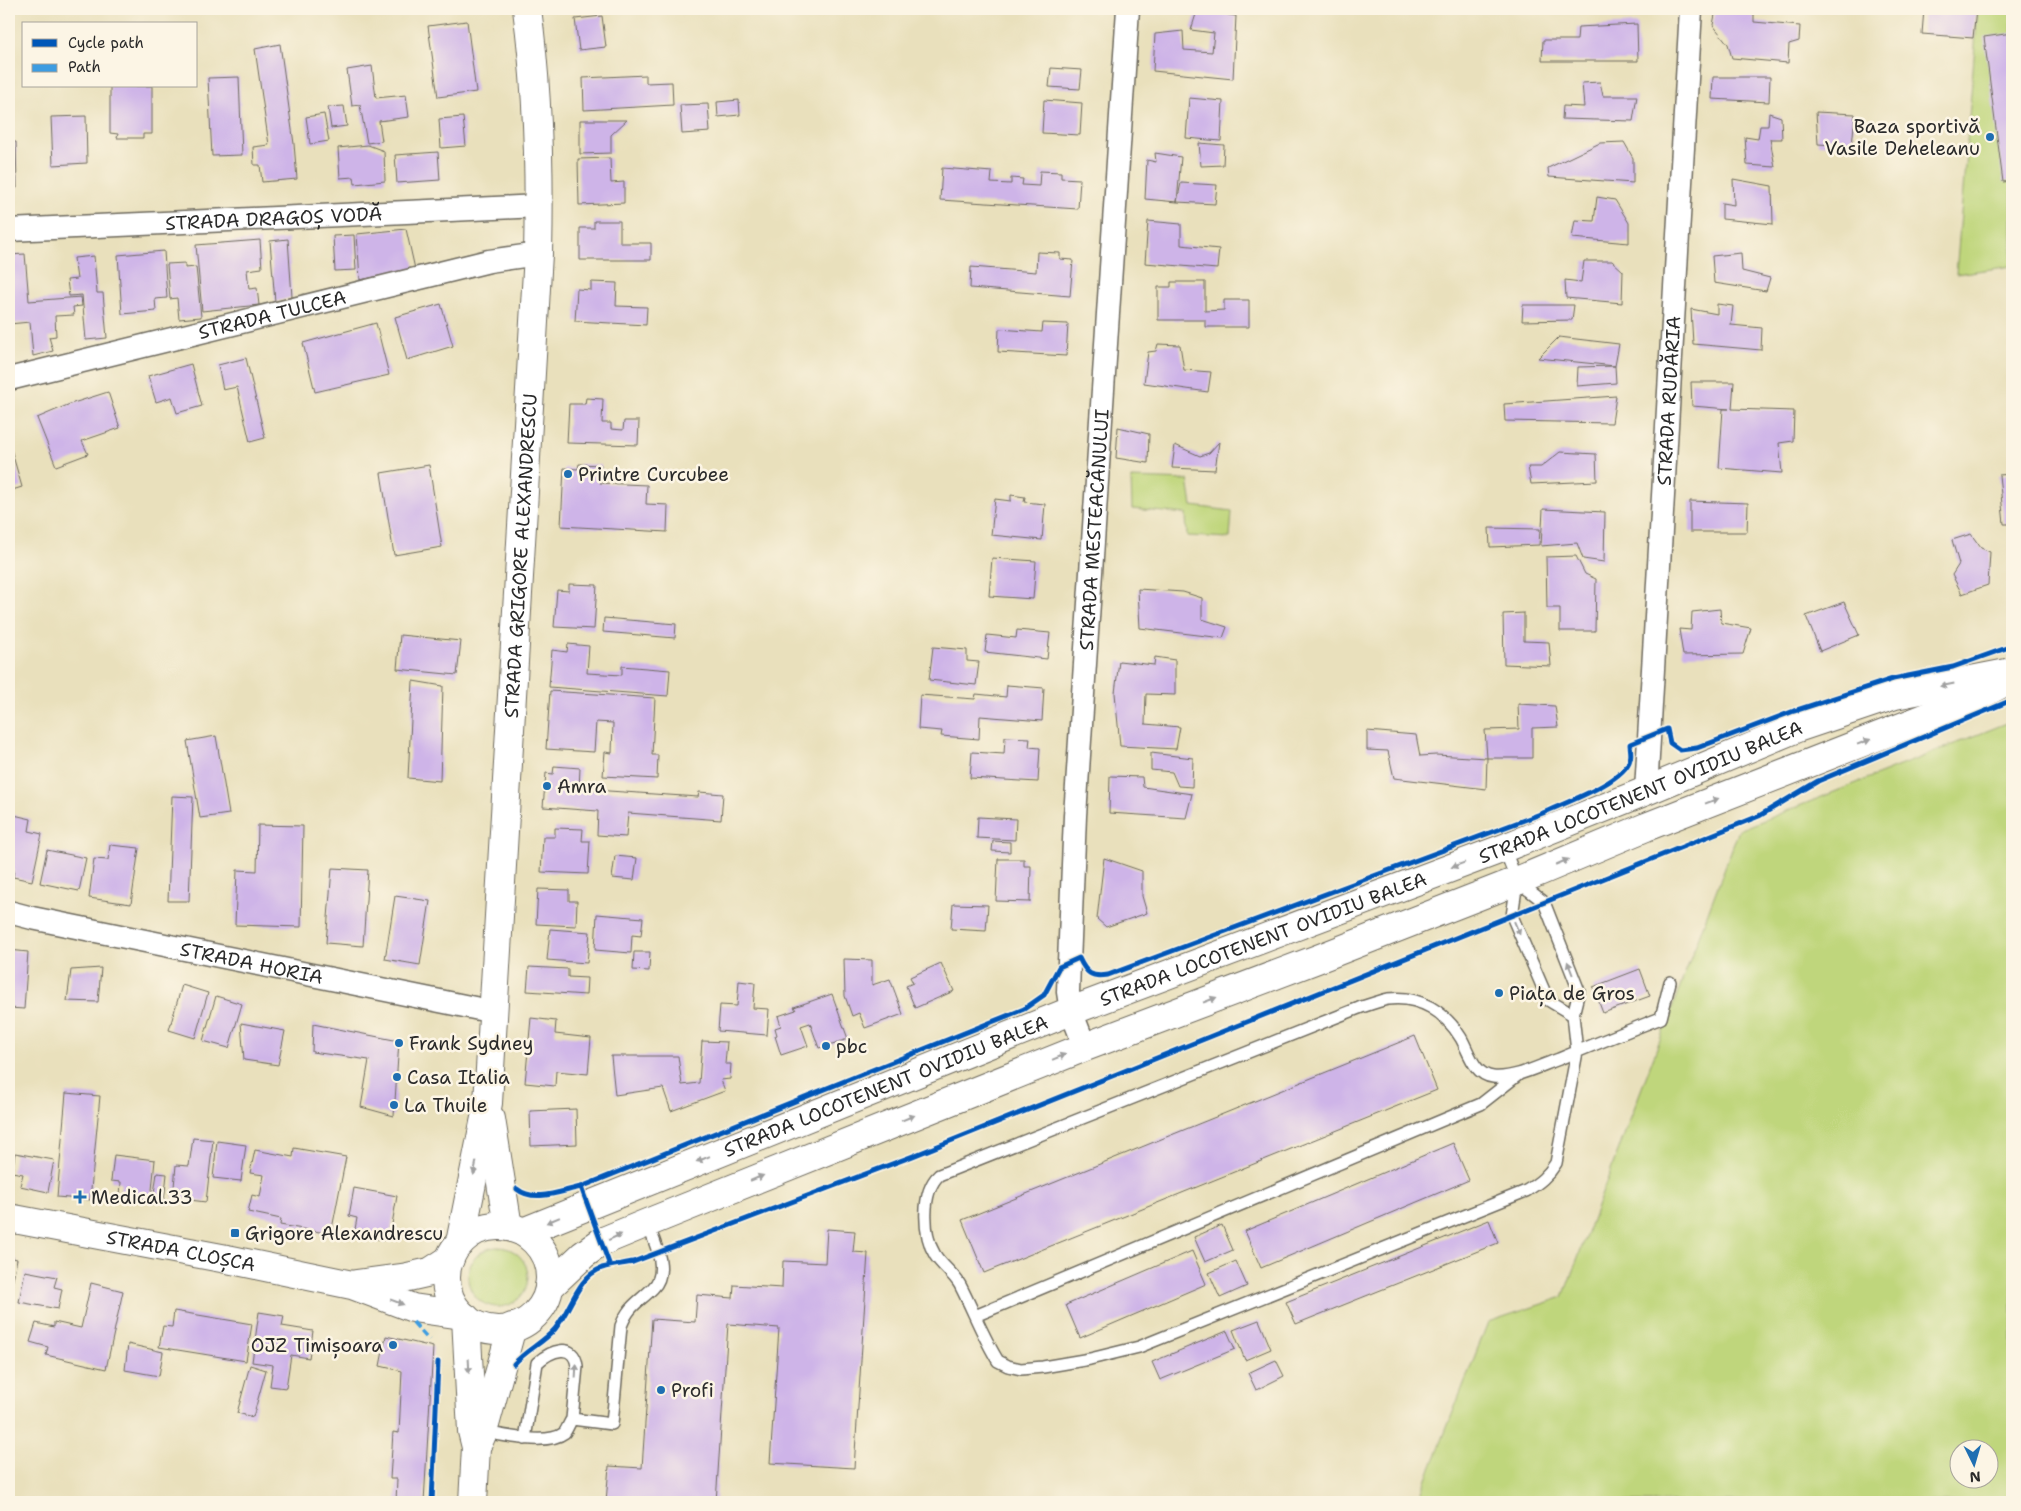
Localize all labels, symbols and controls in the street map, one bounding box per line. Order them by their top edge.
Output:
legend [22,22,198,88]
text: Cycle path [68,33,144,53]
text: Path [68,57,101,77]
place label: Baza sportivă Vasile Deheleanu [1825,114,1980,161]
marker: Baza sportivă Vasile Deheleanu [1984,131,1996,143]
street label: STRADA DRAGOȘ VODĂ [165,200,383,235]
street label: STRADA TULCEA [196,284,349,345]
street label: STRADA RUDĂRIA [1651,315,1686,486]
street label: STRADA GRIGORE ALEXANDRESCU [498,393,542,719]
street label: STRADA MESTEACĂNULUI [1073,408,1114,651]
place label: Printre Curcubee [578,462,729,487]
marker: Printre Curcubee [562,468,574,480]
one-way arrow [1939,681,1955,689]
street label: STRADA LOCOTENENT OVIDIU BALEA [1475,715,1806,869]
one-way arrow [1857,738,1872,746]
place label: Amra [557,774,606,799]
marker: Amra [541,780,553,792]
one-way arrow [1705,797,1720,804]
one-way arrow [1555,857,1569,865]
one-way arrow [1450,861,1465,869]
street label: STRADA LOCOTENENT OVIDIU BALEA [1096,866,1430,1012]
one-way arrow [1513,921,1521,935]
street label: STRADA HORIA [178,936,326,989]
one-way arrow [1566,960,1574,975]
place label: Piața de Gros [1509,981,1635,1007]
marker: Piața de Gros [1493,987,1505,999]
one-way arrow [1203,996,1218,1003]
street label: STRADA LOCOTENENT OVIDIU BALEA [720,1009,1052,1162]
place label: Frank Sydney [409,1031,533,1056]
place label: pbc [836,1034,867,1059]
marker: Frank Sydney [393,1037,405,1049]
marker: pbc [820,1040,832,1052]
one-way arrow [1051,1053,1066,1061]
place label: Casa Italia [407,1065,510,1090]
marker: Casa Italia [391,1071,403,1083]
place label: La Thuile [404,1093,487,1118]
marker: La Thuile [388,1099,400,1111]
one-way arrow [901,1114,916,1122]
one-way arrow [695,1155,710,1163]
one-way arrow [471,1160,479,1175]
one-way arrow [750,1174,764,1182]
place label: Medical.33 [91,1185,193,1210]
marker: Medical.33 [73,1190,87,1204]
one-way arrow [545,1216,560,1224]
place label: Grigore Alexandrescu [245,1221,443,1246]
street label: STRADA CLOȘCA [104,1224,258,1277]
marker: Grigore Alexandrescu [229,1227,241,1239]
one-way arrow [608,1232,622,1240]
one-way arrow [390,1299,405,1306]
place label: OJZ Timișoara [251,1333,383,1359]
marker: OJZ Timișoara [387,1339,399,1351]
one-way arrow [465,1359,473,1375]
one-way arrow [573,1363,581,1379]
place label: Profi [671,1378,714,1403]
marker: Profi [655,1384,667,1396]
north arrow [1948,1438,1998,1488]
text: N [1969,1468,1981,1486]

